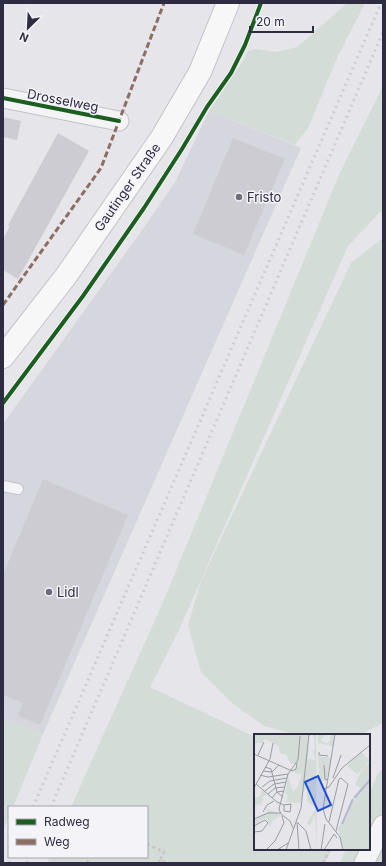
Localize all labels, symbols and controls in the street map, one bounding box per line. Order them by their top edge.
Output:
north arrow [8,8,48,48]
scale bar [250,8,313,34]
text: 20 m [256,14,285,29]
text: N [17,29,31,45]
street label: Drosselweg [26,85,100,115]
street label: Gautinger Straße [91,140,163,234]
place label: Fristo [247,189,282,205]
marker: Fristo [234,192,244,202]
place label: Lidl [57,584,79,600]
marker: Lidl [44,587,54,597]
inset map [254,734,370,850]
legend [8,806,148,858]
text: Radweg [44,814,90,829]
text: Weg [44,834,70,849]

